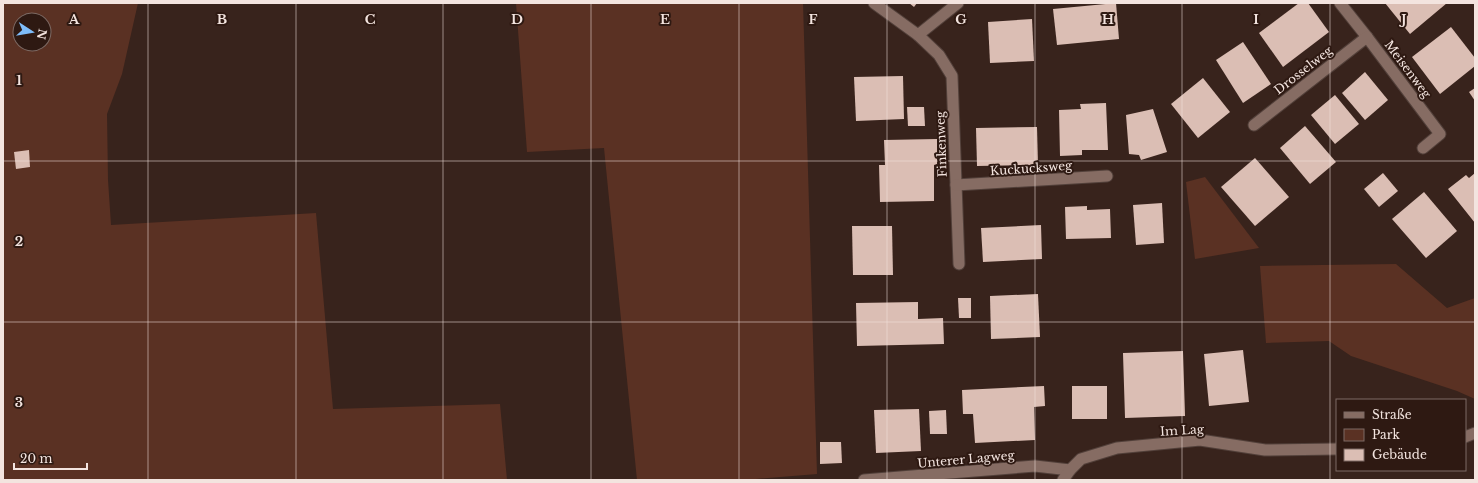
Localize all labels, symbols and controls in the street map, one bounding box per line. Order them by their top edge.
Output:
text: A [68,11,80,28]
text: B [217,11,227,28]
text: C [365,11,376,28]
text: D [511,11,523,28]
text: E [660,11,670,28]
text: F [809,11,818,28]
text: G [955,11,967,28]
text: H [1102,11,1114,28]
text: I [1253,11,1259,28]
text: J [1398,11,1407,28]
north arrow [12,12,52,52]
text: N [34,28,50,41]
street label: Meisenweg [1381,37,1435,101]
street label: Drosselweg [1271,42,1336,97]
text: 1 [16,72,22,89]
street label: Finkenweg [932,110,950,177]
street label: Kuckucksweg [989,158,1073,178]
text: 2 [15,233,23,250]
text: 3 [15,394,23,411]
legend [1336,399,1466,471]
text: Straße [1372,407,1412,422]
street label: Im Lag [1160,421,1205,439]
text: Park [1372,427,1400,442]
scale bar [14,445,87,471]
street label: Unterer Lagweg [917,447,1016,471]
text: Gebäude [1372,447,1427,462]
text: 20 m [20,451,52,466]

